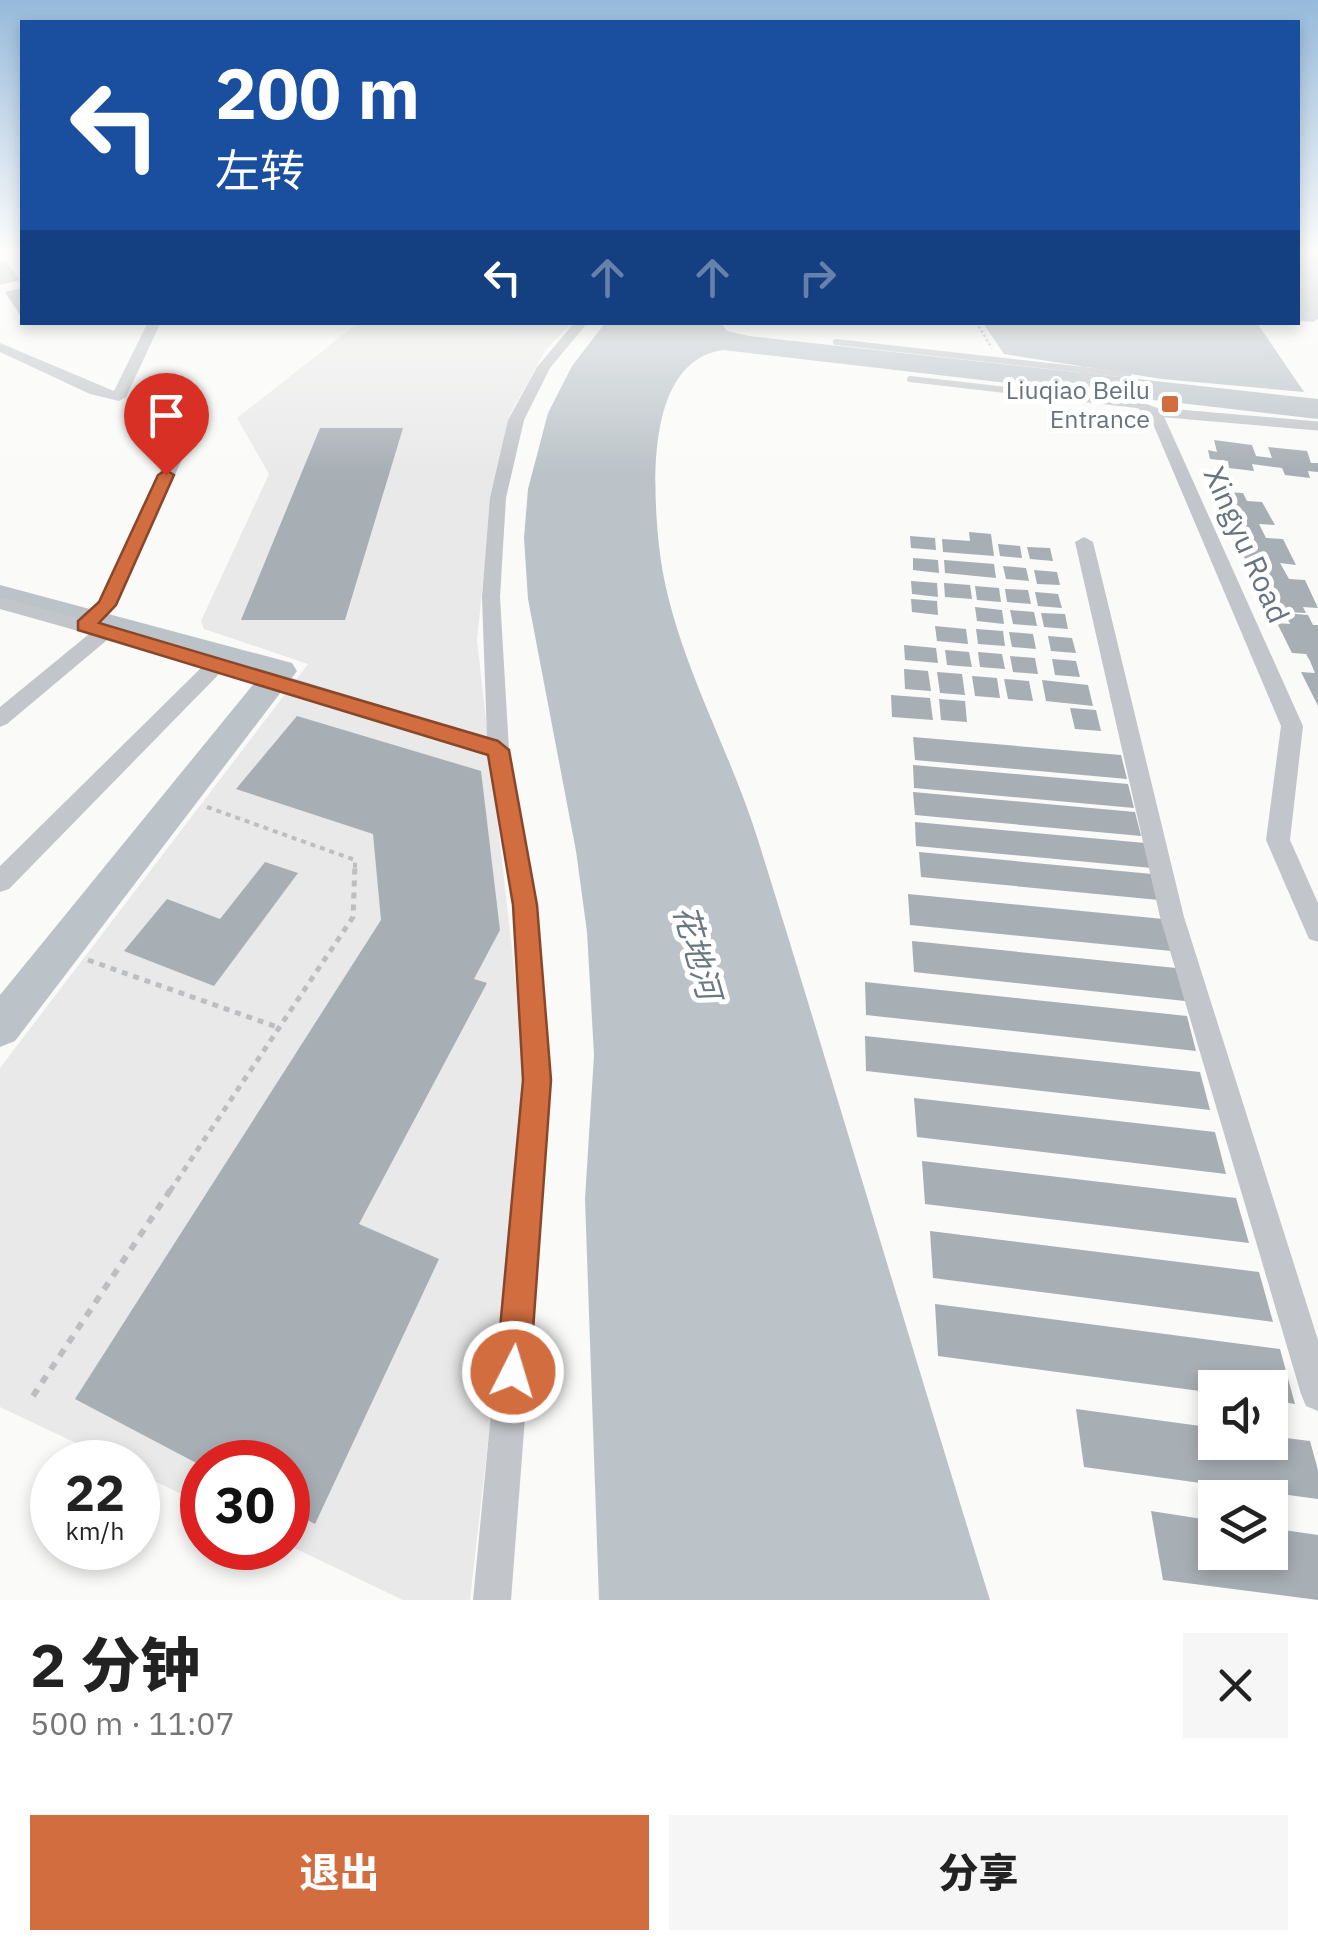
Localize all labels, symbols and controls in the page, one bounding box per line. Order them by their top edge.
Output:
text: 200 m [215,47,420,138]
icon: left [50,60,180,190]
text: 左转 [215,141,305,199]
icon: left [475,250,530,305]
icon: ahead [580,250,635,305]
icon: ahead [685,250,740,305]
icon: right [790,250,845,305]
pin [124,373,209,476]
place label: Liuqiao Beilu Entrance [1006,373,1150,435]
icon: arrive [139,388,194,443]
marker: Liuqiao Beilu Entrance [1159,393,1181,415]
street label: Xingyu Road [1196,460,1299,629]
water label: 花地河 [665,900,733,1009]
position arrow [461,1320,565,1424]
map controls [1198,1370,1288,1570]
button: sound [1198,1370,1288,1460]
speed limit sign: 30 [180,1440,310,1570]
text: 22 [65,1460,125,1525]
button: layers [1198,1480,1288,1570]
text: km/h [66,1514,124,1547]
text: 2 分钟 [30,1625,200,1704]
button: close [1183,1633,1288,1738]
text: 500 m · 11:07 [30,1702,235,1744]
button: 退出 [30,1815,649,1930]
button: 分享 [669,1815,1288,1930]

